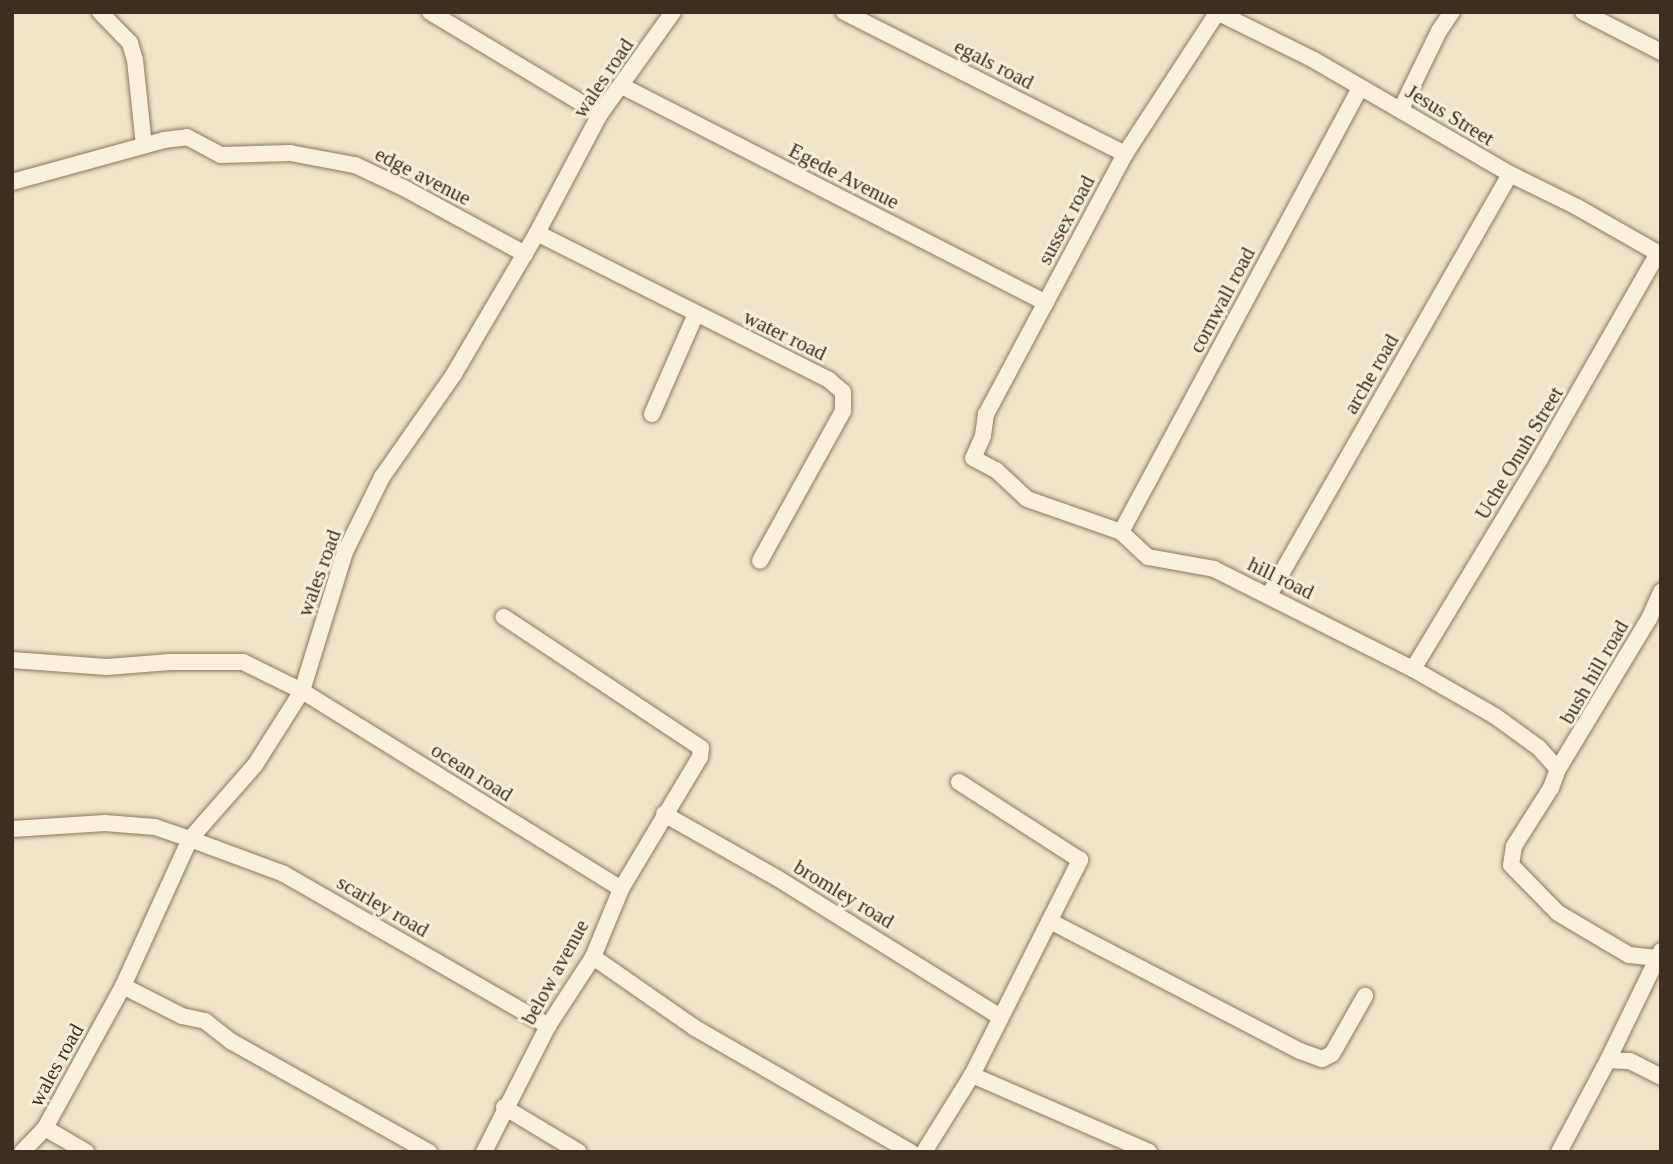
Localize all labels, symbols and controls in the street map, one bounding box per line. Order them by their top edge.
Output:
street label: wales road [567,33,639,123]
street label: egals road [950,33,1038,95]
street label: Jesus Street [1401,79,1499,151]
street label: Egede Avenue [784,137,904,215]
street label: edge avenue [371,141,475,211]
street label: sussex road [1032,171,1100,269]
street label: cornwall road [1184,243,1260,357]
street label: water road [739,304,831,366]
street label: arche road [1338,330,1404,418]
street label: Uche Onuh Street [1469,382,1569,524]
street label: wales road [292,526,346,620]
street label: hill road [1244,551,1318,605]
street label: bush hill road [1554,616,1634,728]
street label: ocean road [427,737,517,807]
street label: bromley road [789,854,899,934]
street label: scarley road [333,870,433,942]
street label: below avenue [516,915,594,1029]
street label: wales road [23,1019,89,1111]

